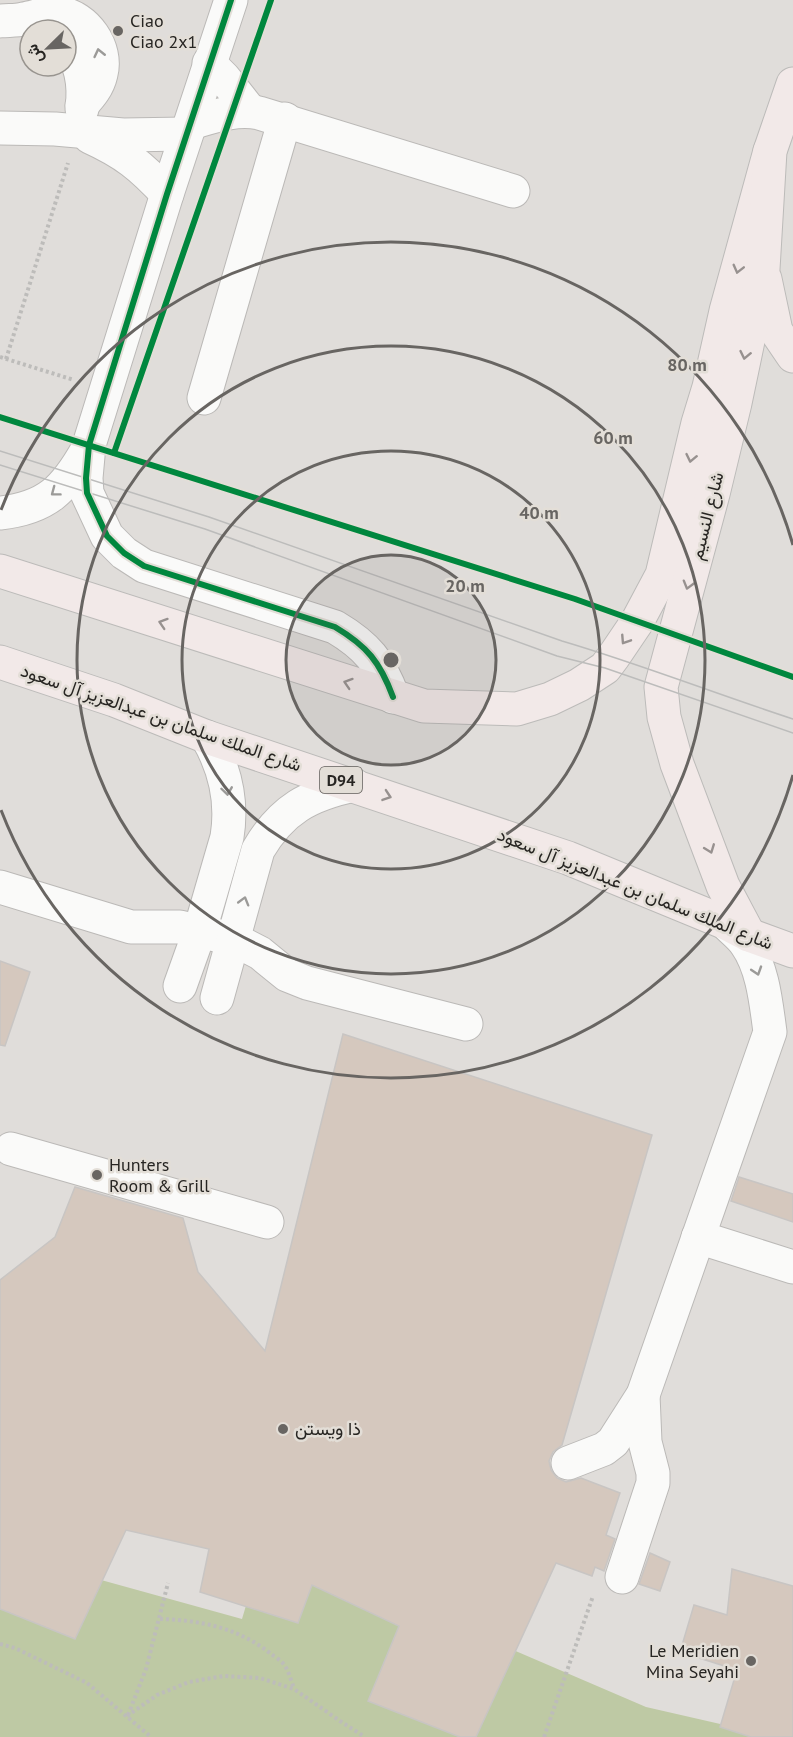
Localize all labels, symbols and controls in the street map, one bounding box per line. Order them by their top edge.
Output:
place label: Ciao Ciao 2x1 [130,9,197,53]
north arrow [18,18,78,78]
marker: Ciao Ciao 2x1 [111,24,125,38]
text: ش [21,41,47,67]
one-way arrow [94,48,107,58]
one-way arrow [732,263,745,273]
one-way arrow [739,350,752,360]
text: 80 m [667,353,707,376]
text: 60 m [593,426,633,449]
one-way arrow [685,452,698,462]
street label: شارع النسيم [685,470,729,562]
one-way arrow [50,485,61,496]
text: 40 m [519,501,559,524]
text: 20 m [445,574,485,597]
one-way arrow [683,580,696,590]
one-way arrow [158,618,169,630]
one-way arrow [622,633,633,644]
centre of rings [381,650,401,670]
street label: شارع الملك سلمان بن عبدالعزيز آل سعود [18,659,304,777]
one-way arrow [343,677,354,690]
road number: D94 [320,767,362,793]
one-way arrow [221,786,233,795]
one-way arrow [381,789,392,801]
street label: شارع الملك سلمان بن عبدالعزيز آل سعود [494,823,776,955]
one-way arrow [703,843,715,854]
one-way arrow [237,896,249,907]
one-way arrow [750,965,763,976]
place label: Hunters Room & Grill [109,1153,210,1197]
marker: Hunters Room & Grill [90,1168,104,1182]
place label: ذا ويستن [295,1417,361,1440]
marker: ذا ويستن [276,1422,290,1436]
place label: Le Meridien Mina Seyahi [646,1639,739,1683]
marker: Le Meridien Mina Seyahi [744,1654,758,1668]

